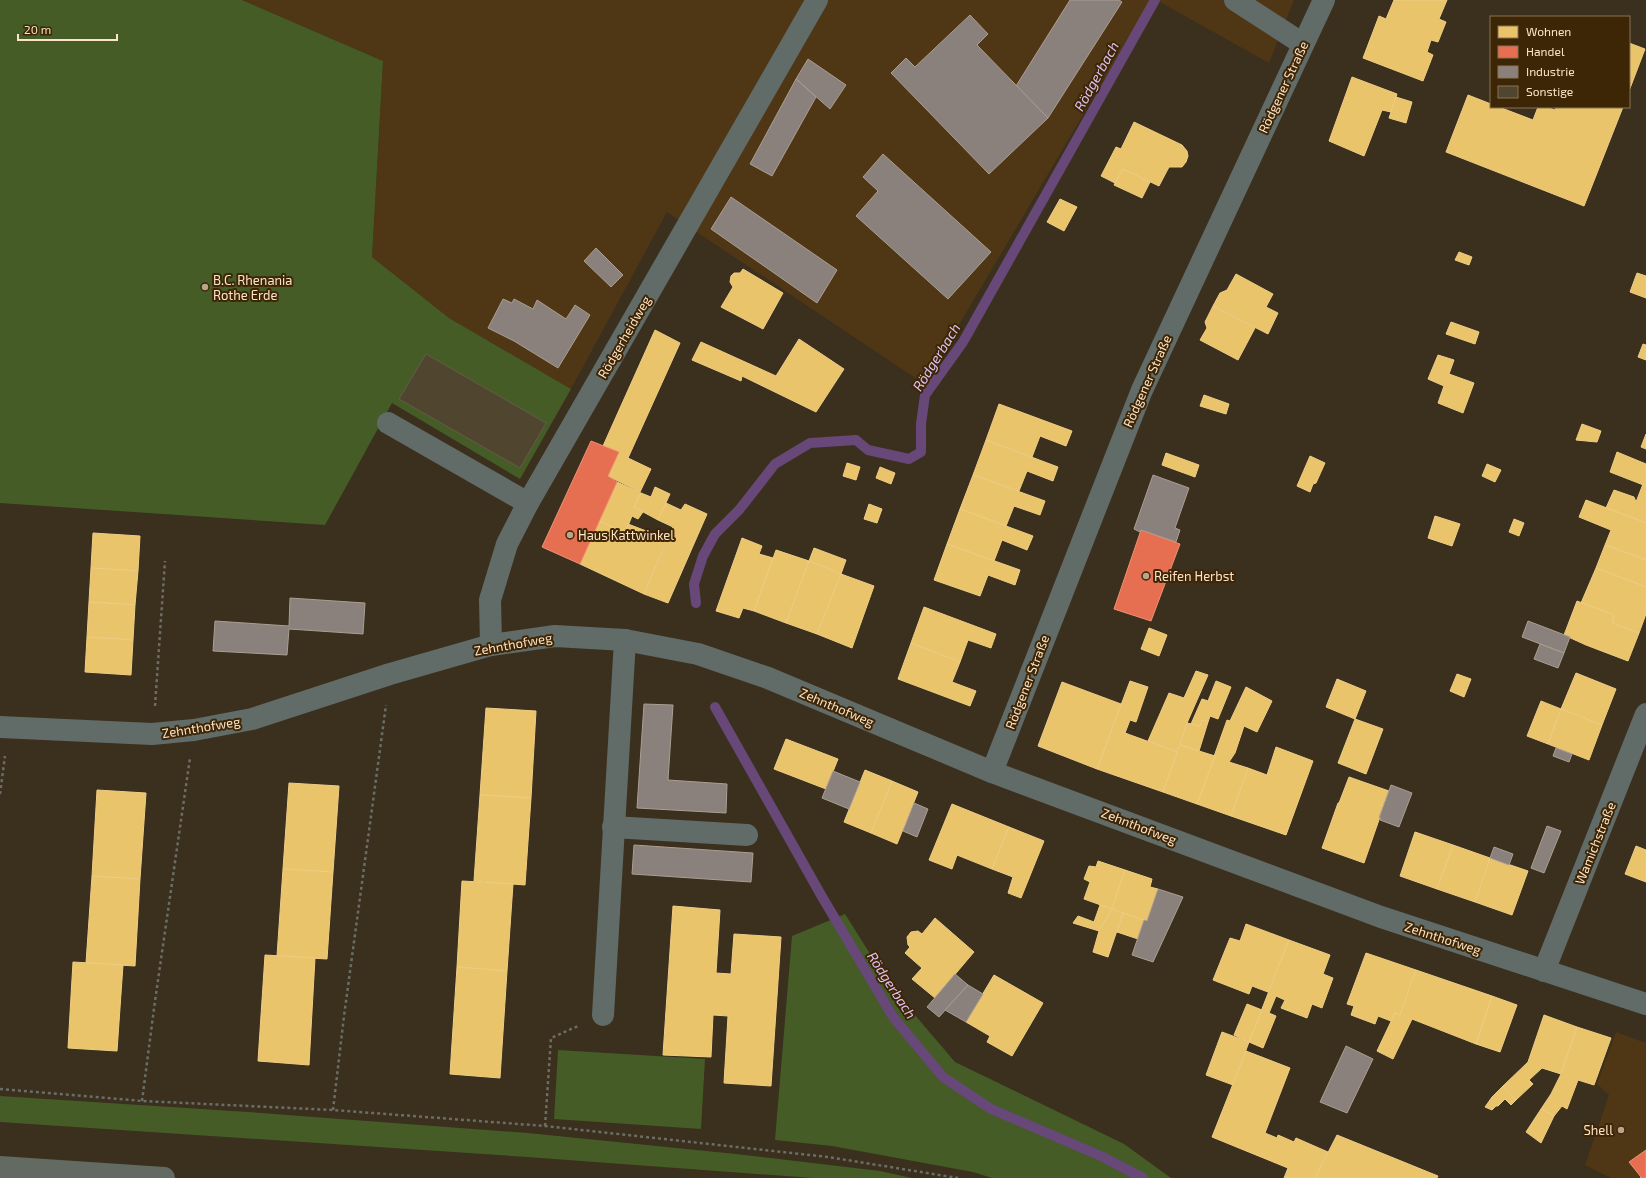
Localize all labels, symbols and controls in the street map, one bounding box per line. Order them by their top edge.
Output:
scale bar [18,16,117,42]
legend [1490,16,1630,108]
text: 20 m [24,22,51,36]
text: Wohnen [1526,24,1571,38]
water label: Rödgerbach [1070,38,1122,114]
street label: Rödgener Straße [1255,38,1311,136]
text: Handel [1526,44,1565,58]
text: Industrie [1526,64,1575,78]
text: Sonstige [1526,84,1573,98]
place label: B.C. Rhenania Rothe Erde [213,272,292,303]
marker: B.C. Rhenania Rothe Erde [200,282,210,292]
street label: Rödgerheidweg [594,293,654,381]
water label: Rödgerbach [909,320,963,394]
street label: Rödgener Straße [1119,332,1175,430]
place label: Haus Kattwinkel [578,527,674,543]
marker: Haus Kattwinkel [565,530,575,540]
place label: Reifen Herbst [1154,568,1234,584]
marker: Reifen Herbst [1141,571,1151,581]
street label: Zehnthofweg [473,629,553,659]
street label: Rödgener Straße [1002,633,1052,731]
street label: Zehnthofweg [797,684,877,730]
street label: Zehnthofweg [161,713,241,741]
street label: Wamichstraße [1571,799,1619,887]
street label: Zehnthofweg [1099,804,1179,848]
street label: Zehnthofweg [1403,918,1483,958]
water label: Rödgerbach [864,948,920,1022]
place label: Shell [1583,1122,1613,1138]
marker: Shell [1616,1125,1626,1135]

